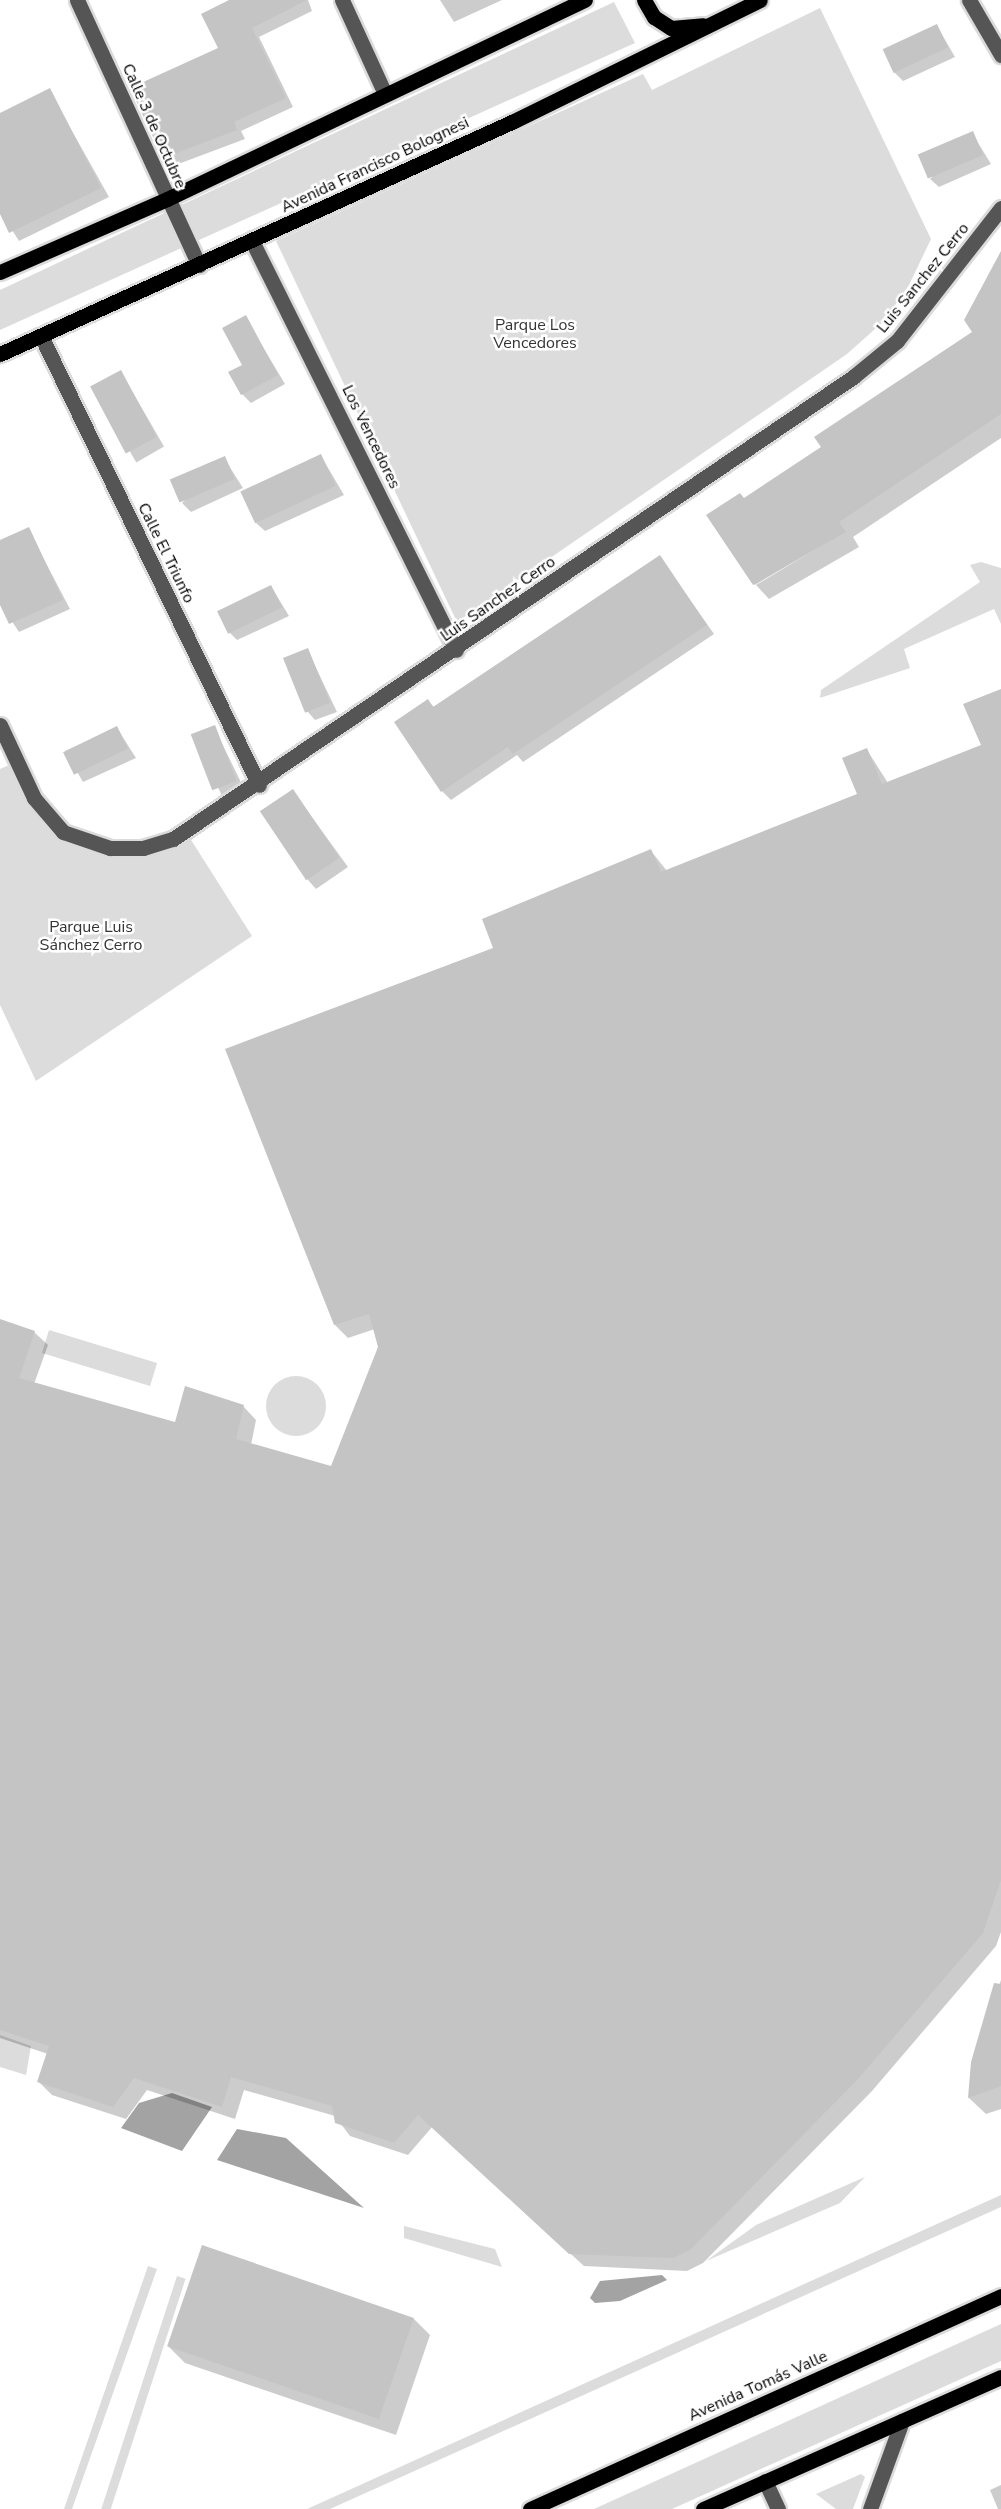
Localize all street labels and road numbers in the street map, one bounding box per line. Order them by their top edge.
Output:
street label: Calle 3 de Octubre [118,61,190,191]
street label: Avenida Francisco Bolognesi [278,113,472,217]
street label: Luis Sanchez Cerro [873,219,973,337]
street label: Los Vencedores [338,382,404,492]
street label: Calle El Triunfo [133,500,199,606]
street label: Luis Sanchez Cerro [437,552,559,646]
street label: Avenida Tomás Valle [685,2347,831,2425]

